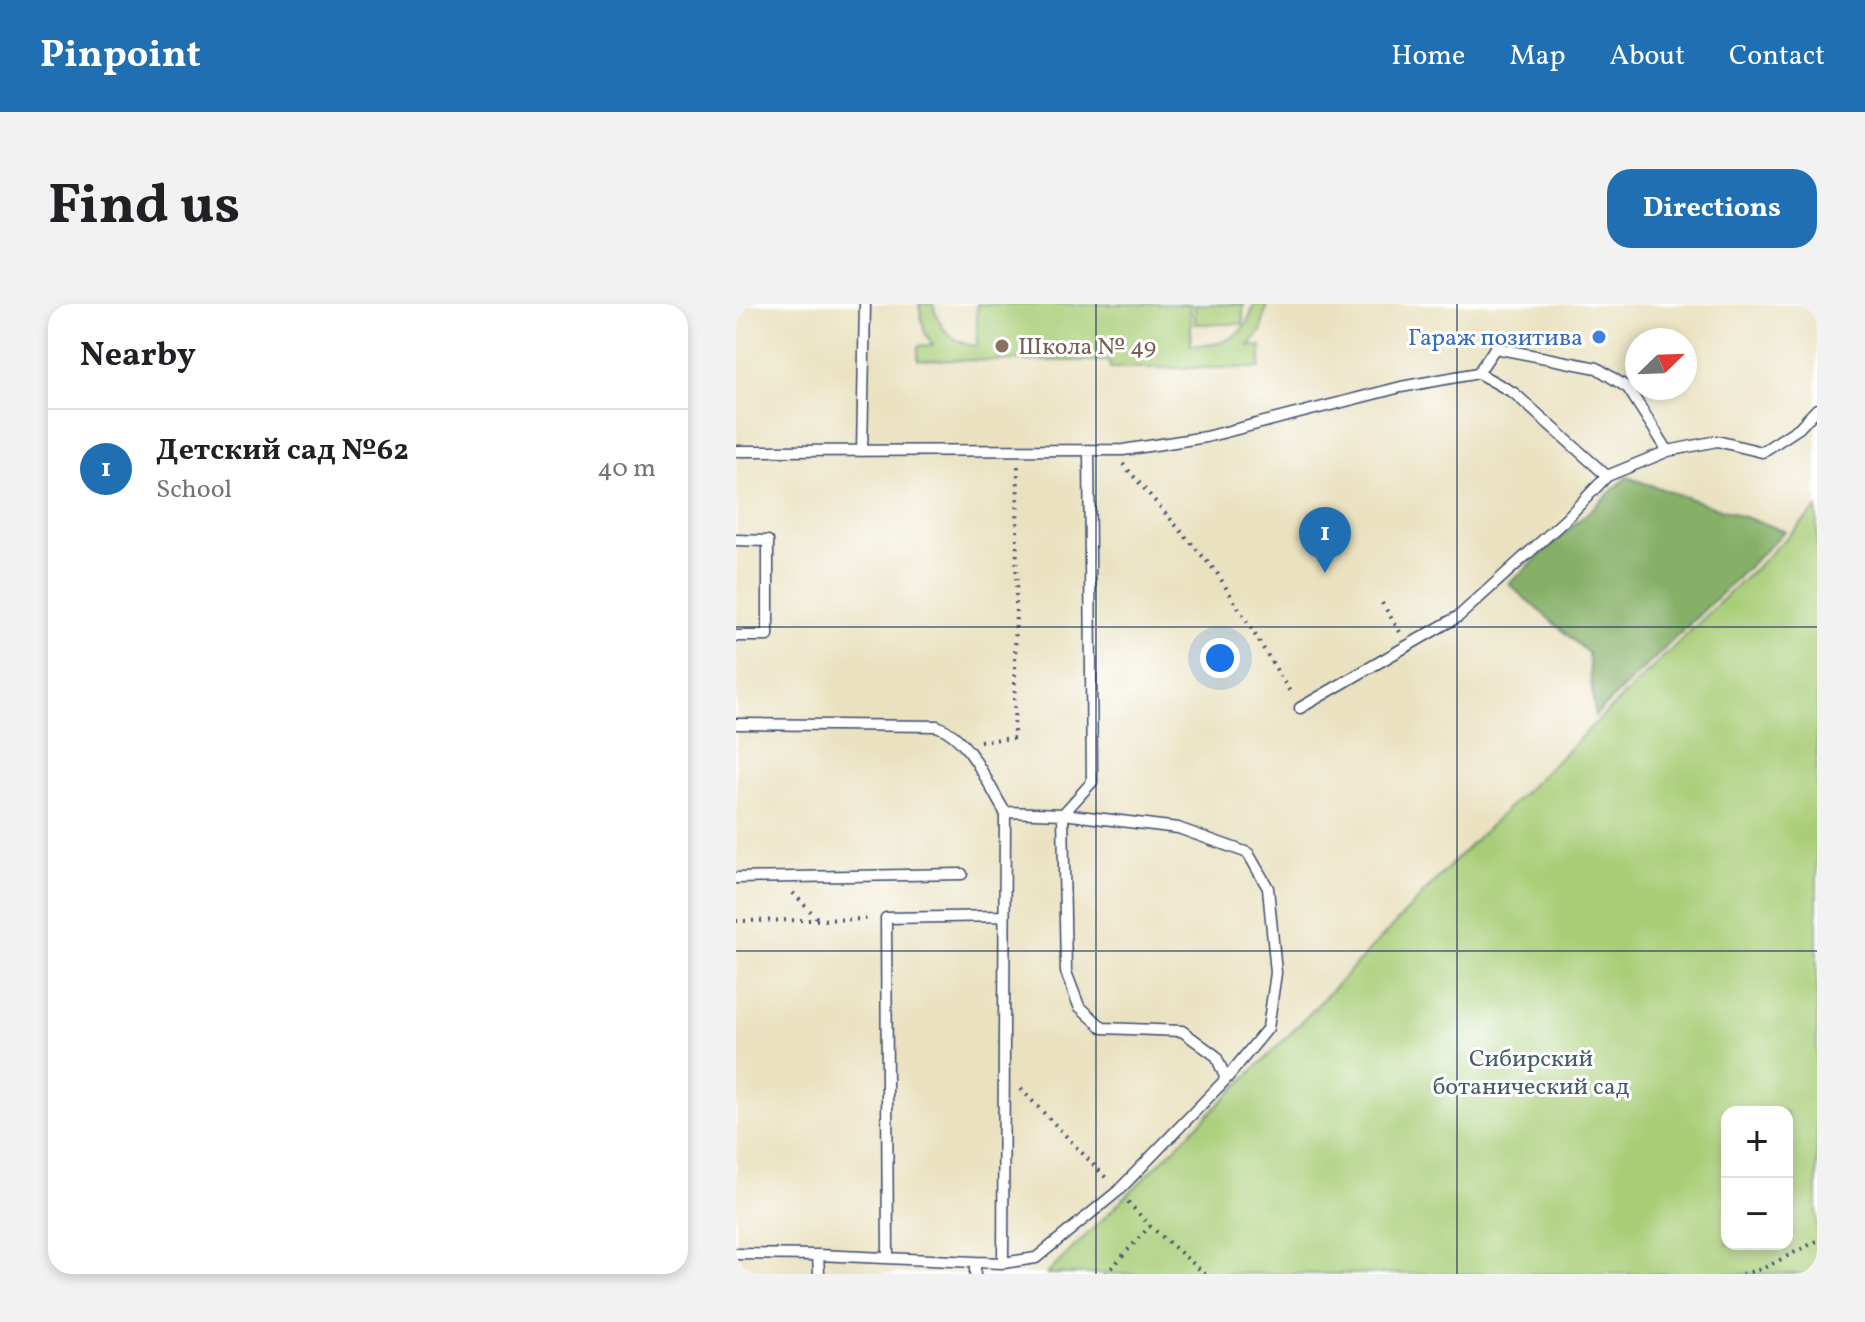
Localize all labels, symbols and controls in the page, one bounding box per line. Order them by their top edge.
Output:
text: Pinpoint [40,30,201,83]
text: Home [1391,37,1465,76]
text: Map [1509,37,1565,76]
text: About [1609,37,1685,76]
text: Contact [1729,37,1825,76]
text: Find us [48,169,240,247]
button: Directions [1607,169,1817,248]
place label: Гараж позитива [1408,322,1583,356]
marker: Гараж позитива [1590,328,1608,346]
north arrow [1625,328,1697,400]
place label: Школа № 49 [1018,331,1156,365]
text: Nearby [80,333,196,380]
marker: Школа № 49 [993,337,1011,355]
text: Детский сад №62 [156,430,409,472]
text: 1 [101,451,111,487]
text: 40 m [597,451,656,487]
text: School [156,472,232,508]
pin: 1 [1299,507,1351,573]
your location [1200,638,1240,678]
park label: Сибирский ботанический сад [1433,1043,1630,1105]
map controls [1721,1106,1793,1250]
button: + [1721,1106,1793,1178]
button: − [1721,1178,1793,1250]

